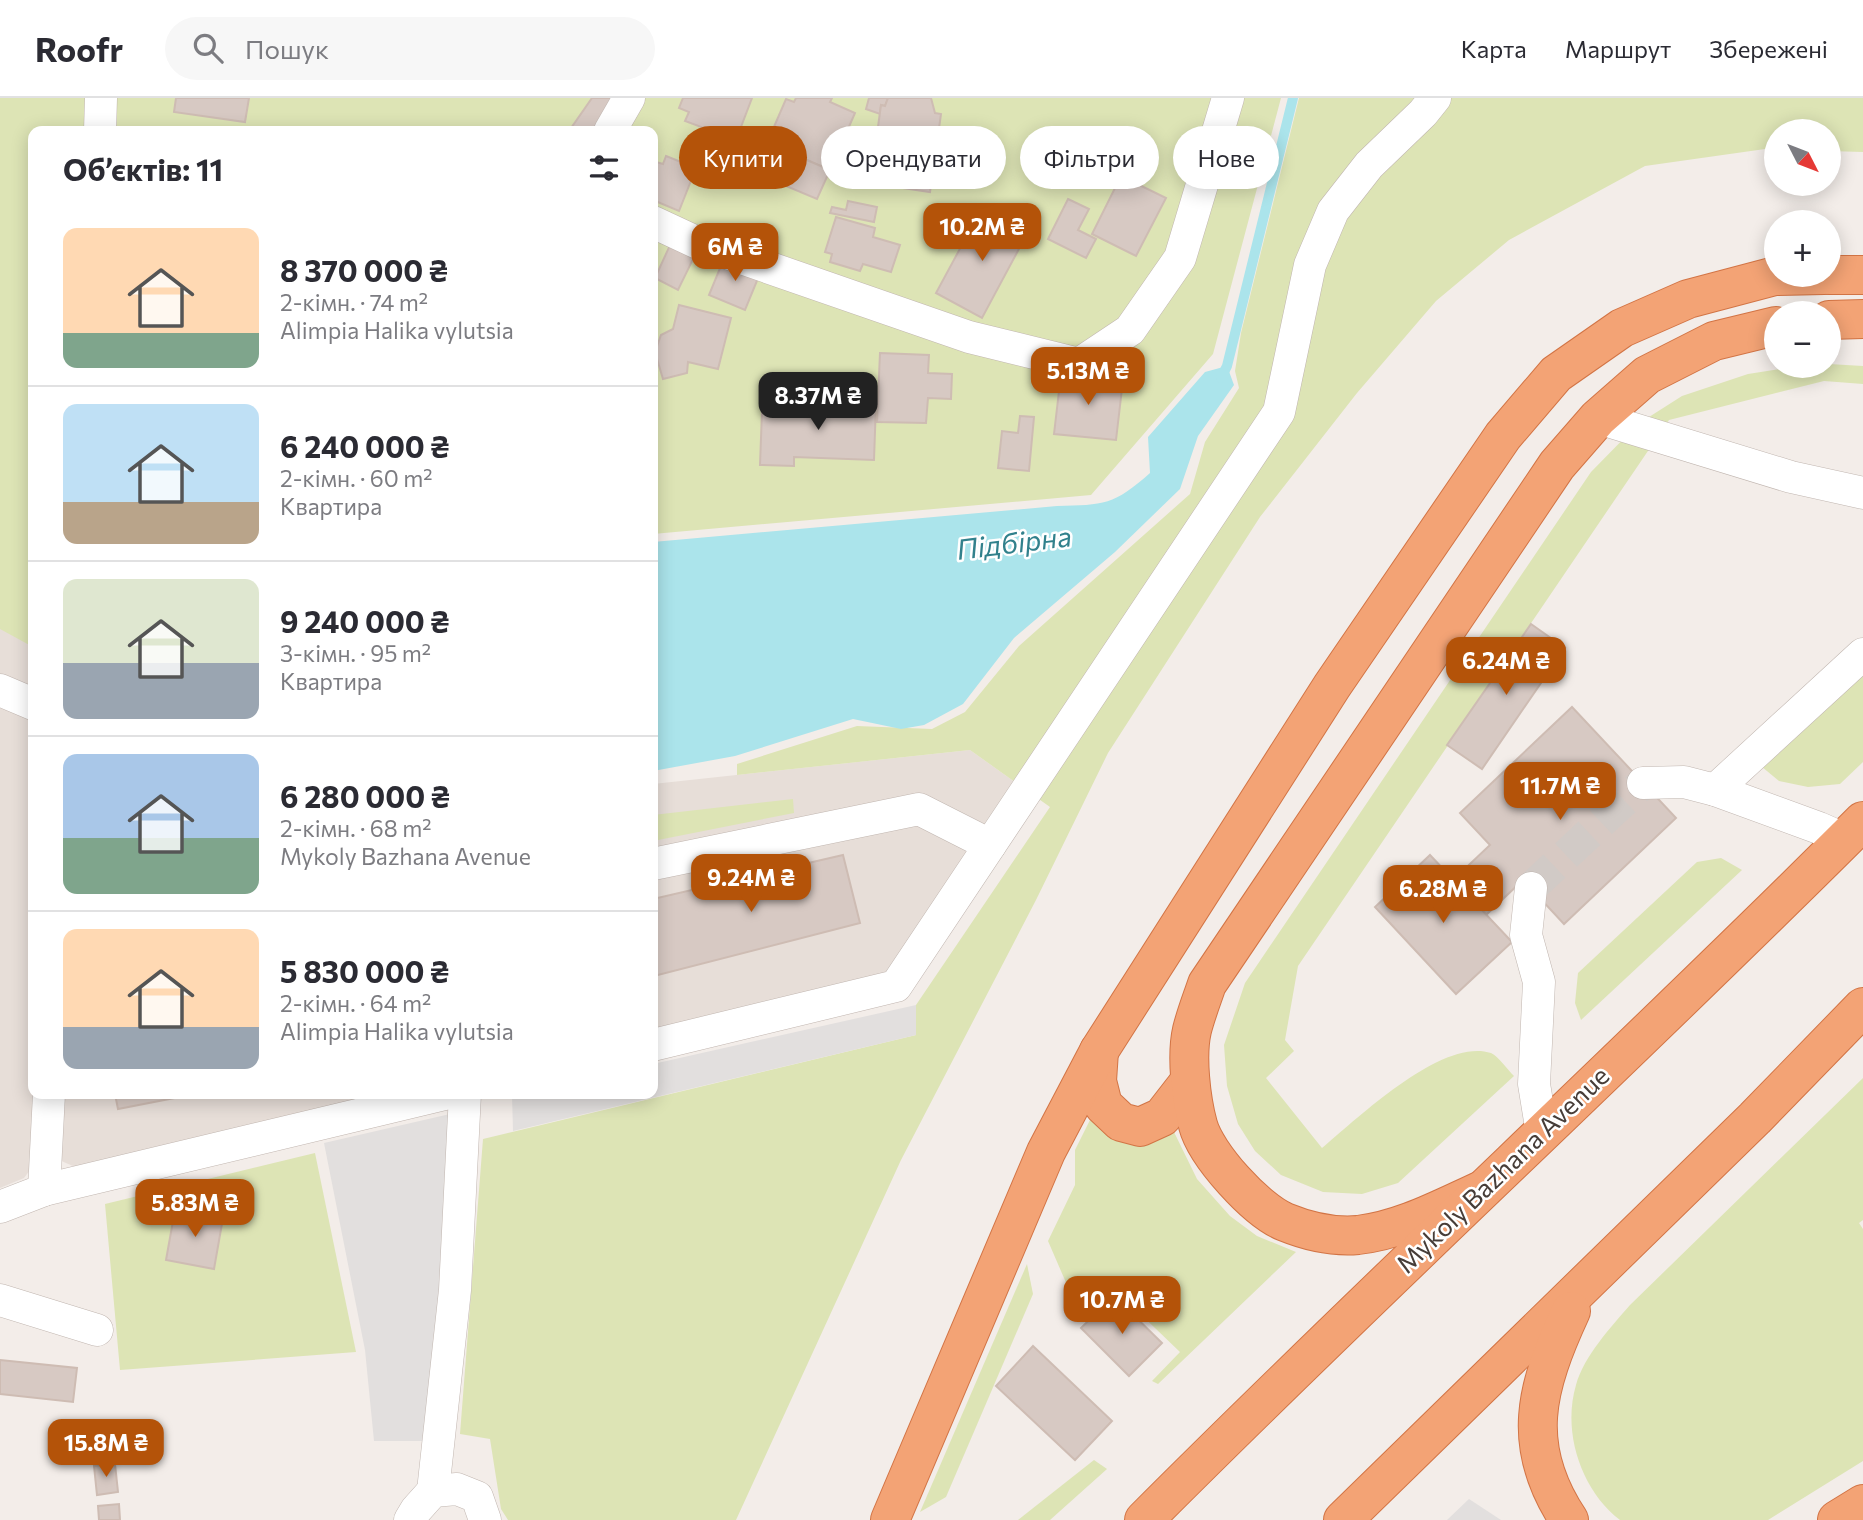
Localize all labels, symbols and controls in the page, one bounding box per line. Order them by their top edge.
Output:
search box [165,17,655,80]
text: Roofr [35,28,123,69]
icon: search [189,29,227,67]
text: Пошук [245,33,329,64]
text: Карта [1461,34,1527,63]
text: Маршрут [1565,34,1671,63]
text: Збережені [1709,34,1828,63]
north arrow [1764,119,1841,196]
map controls [1764,119,1841,378]
chip: Купити [679,126,807,189]
chip: Орендувати [821,126,1006,189]
chip: Фільтри [1020,126,1159,189]
chip: Нове [1173,126,1279,189]
icon: filters [585,149,623,187]
text: Об’єктів: 11 [63,150,223,187]
pin: 10.2M ₴ [917,204,1047,263]
button: + [1764,210,1841,287]
text: 10.2M ₴ [939,212,1025,240]
pin: 6M ₴ [694,223,776,283]
text: 6M ₴ [707,232,763,260]
text: 8 370 000 ₴ [280,251,448,288]
icon: home [119,256,203,340]
text: 2-кімн. · 74 m² [280,288,428,316]
button: − [1764,301,1841,378]
text: Alimpia Halika vylutsia [280,316,514,344]
pin: 5.13M ₴ [1023,348,1153,407]
text: 5.13M ₴ [1047,356,1129,384]
pin: 8.37M ₴ [753,372,883,432]
text: 8.37M ₴ [775,381,861,409]
text: 6 240 000 ₴ [280,427,449,464]
icon: home [119,432,203,516]
text: 2-кімн. · 60 m² [280,464,433,492]
text: Квартира [280,492,382,520]
water label: Підбірна [954,518,1073,566]
text: 9 240 000 ₴ [280,602,449,639]
icon: home [119,607,203,691]
pin: 6.24M ₴ [1441,638,1571,697]
text: 3-кімн. · 95 m² [280,639,431,667]
text: 6.24M ₴ [1462,646,1550,674]
text: Квартира [280,667,382,695]
pin: 11.7M ₴ [1495,762,1625,822]
text: 11.7M ₴ [1520,771,1600,799]
text: 6 280 000 ₴ [280,777,450,814]
icon: home [119,782,203,866]
text: 2-кімн. · 68 m² [280,814,431,842]
text: Mykoly Bazhana Avenue [280,842,531,870]
pin: 9.24M ₴ [686,854,816,914]
text: 9.24M ₴ [707,863,795,891]
pin: 6.28M ₴ [1378,866,1508,925]
text: 6.28M ₴ [1399,874,1487,902]
text: 5 830 000 ₴ [280,952,449,989]
icon: home [119,957,203,1041]
text: 2-кімн. · 64 m² [280,989,431,1017]
text: Alimpia Halika vylutsia [280,1017,514,1045]
street label: Mykoly Bazhana Avenue [1389,1059,1615,1279]
pin: 5.83M ₴ [130,1180,260,1239]
text: 5.83M ₴ [151,1188,239,1216]
pin: 10.7M ₴ [1057,1276,1187,1336]
text: 10.7M ₴ [1080,1285,1164,1313]
pin: 15.8M ₴ [41,1420,171,1479]
text: 15.8M ₴ [64,1428,148,1456]

